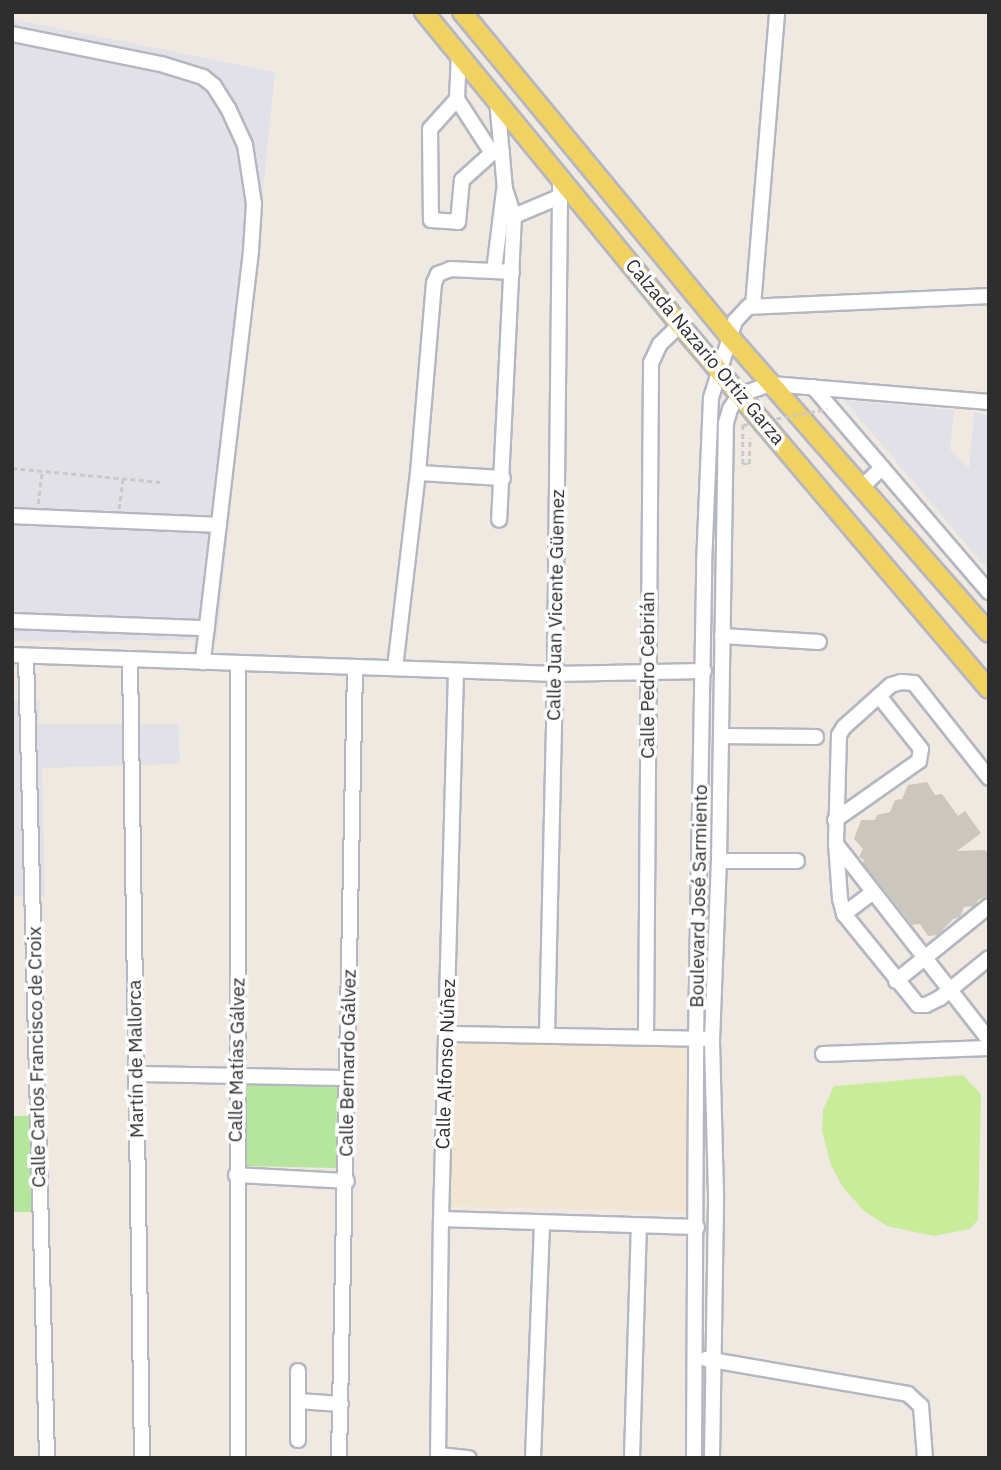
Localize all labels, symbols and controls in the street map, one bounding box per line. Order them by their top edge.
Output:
street label: Calzada Nazario Ortiz Garza [621,254,789,450]
street label: Calle Juan Vicente Güemez [543,489,569,721]
street label: Calle Pedro Cebrián [637,591,659,759]
street label: Boulevard José Sarmiento [686,784,712,1008]
street label: Calle Carlos Francisco de Croix [23,926,51,1188]
street label: Calle Bernardo Gálvez [335,969,361,1157]
street label: Calle Matías Gálvez [224,977,250,1143]
street label: Calle Alfonso Núñez [432,978,460,1150]
street label: Martín de Mallorca [123,980,149,1138]

